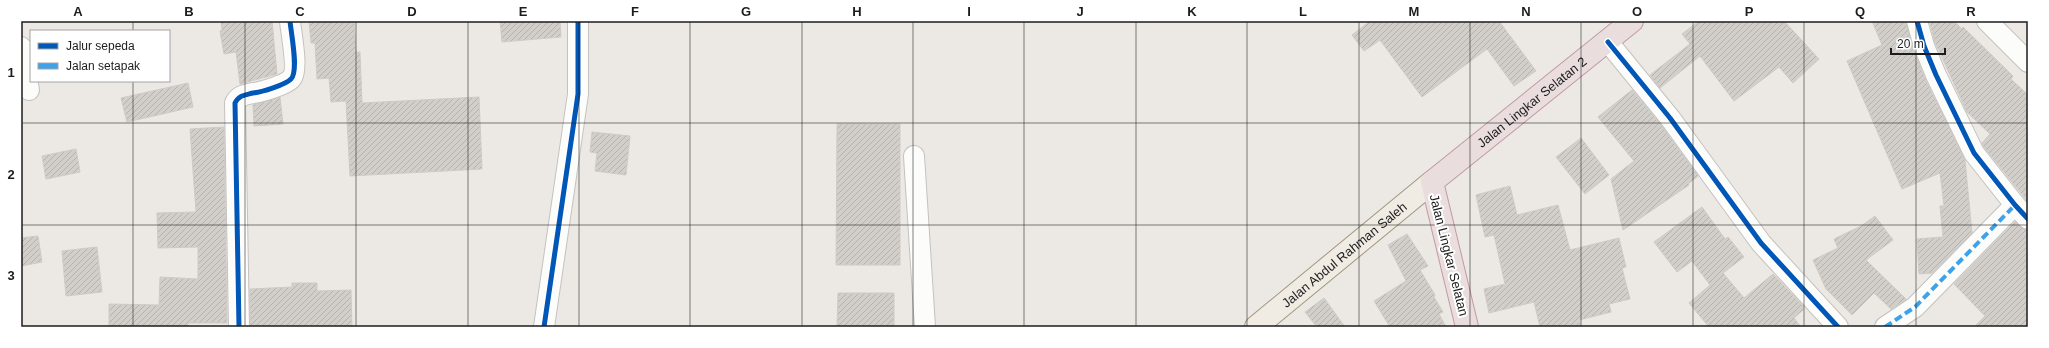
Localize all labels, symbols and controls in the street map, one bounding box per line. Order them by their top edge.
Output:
text: A [73,4,83,19]
text: B [184,4,194,19]
text: C [295,4,305,19]
text: D [407,4,417,19]
text: E [519,4,528,19]
text: F [631,4,639,19]
text: G [741,4,751,19]
text: H [852,4,862,19]
text: I [967,4,971,19]
text: J [1076,4,1084,19]
text: K [1187,4,1197,19]
text: L [1299,4,1307,19]
text: M [1409,4,1419,19]
text: N [1521,4,1531,19]
text: O [1632,4,1642,19]
text: P [1745,4,1754,19]
text: Q [1855,4,1865,19]
text: R [1966,4,1976,19]
legend [30,30,170,82]
scale bar [1891,30,1945,56]
text: 20 m [1897,37,1924,51]
text: Jalur sepeda [66,39,135,53]
street label: Jalan Lingkar Selatan 2 [1474,53,1589,150]
text: Jalan setapak [66,59,141,73]
text: 1 [7,65,15,80]
text: 2 [7,167,15,182]
street label: Jalan Lingkar Selatan [1427,193,1471,317]
street label: Jalan Abdul Rahman Saleh [1279,199,1409,310]
text: 3 [7,268,15,283]

